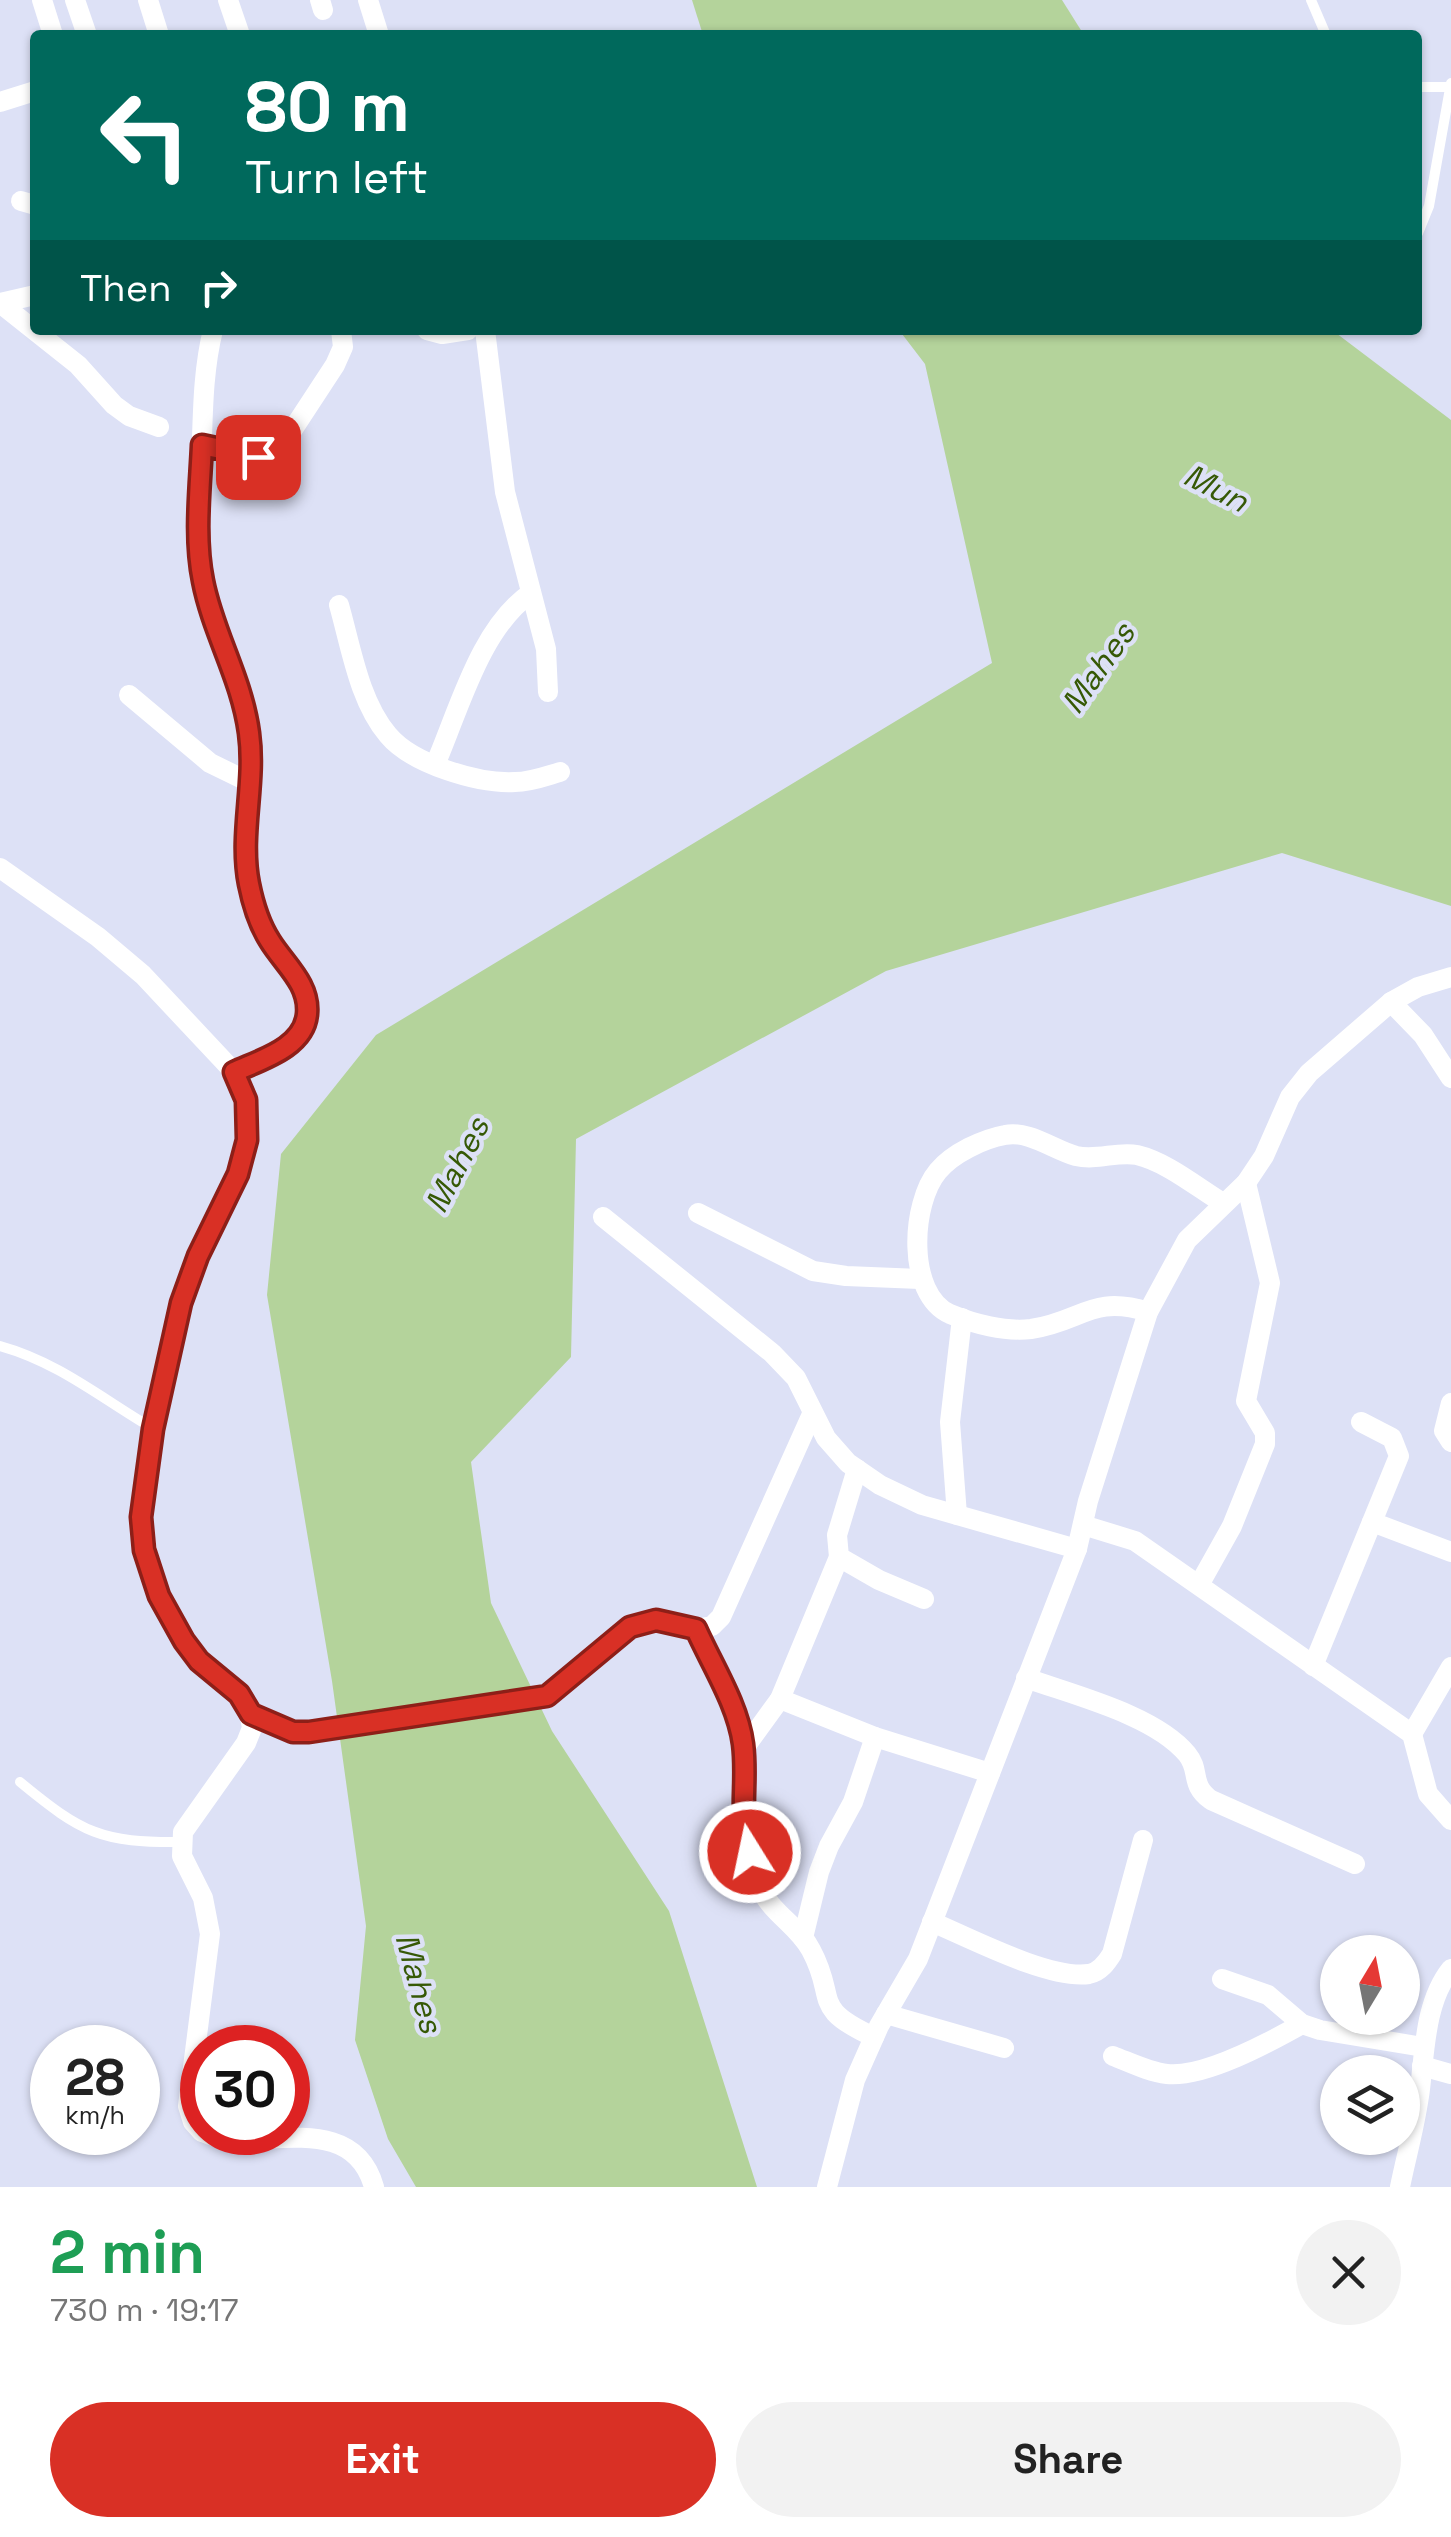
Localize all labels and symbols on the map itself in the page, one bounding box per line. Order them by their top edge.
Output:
pin [216,415,301,500]
water label: Mun [1177,455,1256,522]
water label: Mahes [1053,614,1144,721]
water label: Mahes [416,1110,498,1219]
position arrow [698,1800,802,1904]
water label: Mahes [387,1929,452,2038]
north arrow [1320,1935,1420,2035]
speed limit sign: 30 [180,2025,310,2155]

